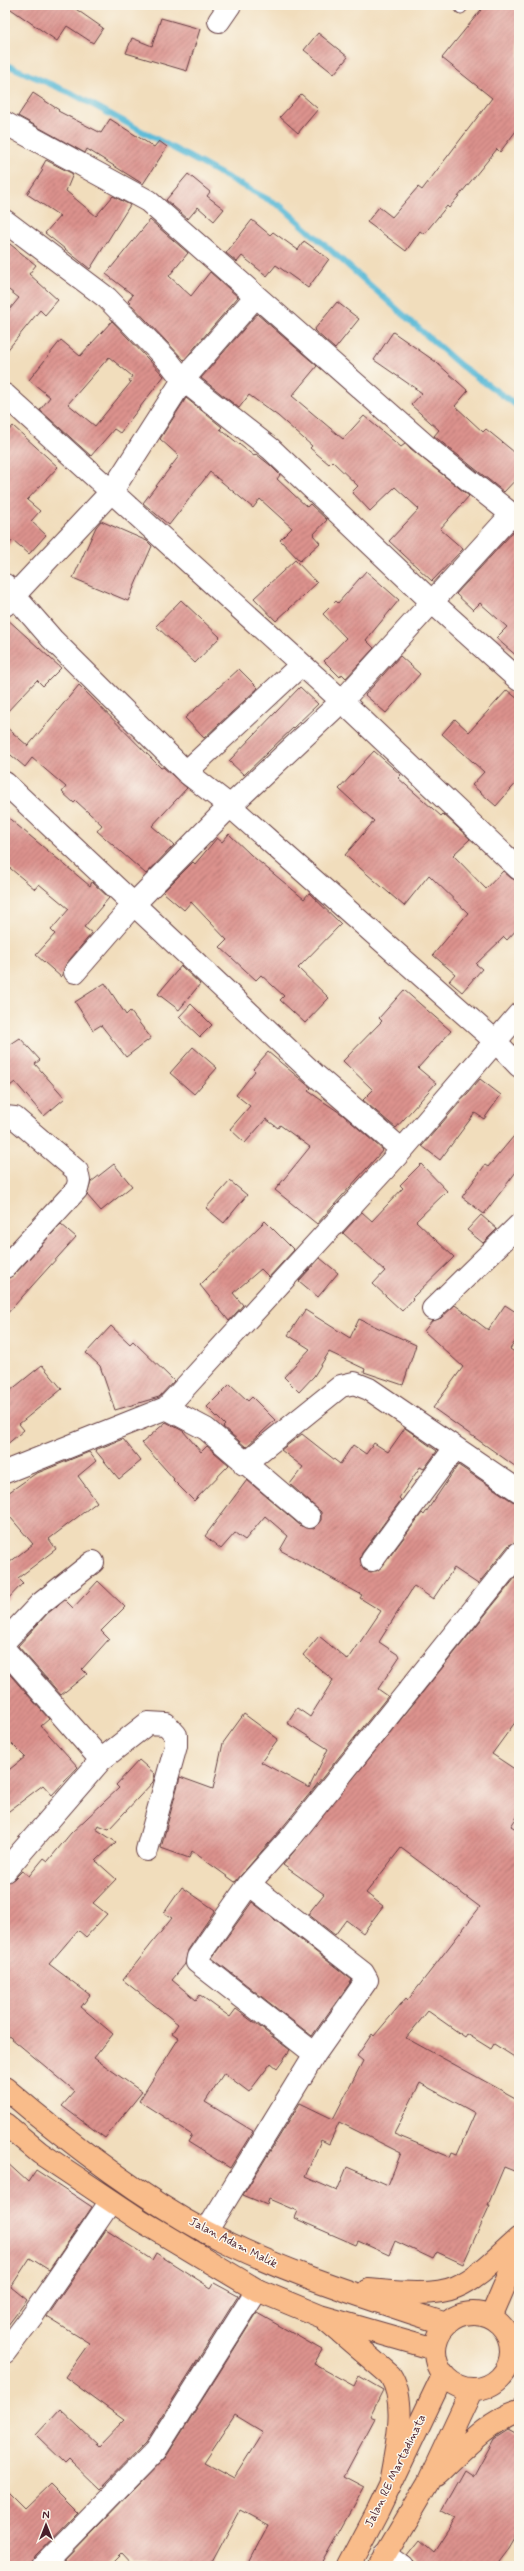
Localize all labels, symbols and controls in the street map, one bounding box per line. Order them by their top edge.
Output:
street label: Jalan Adam Malik [186,2214,280,2272]
street label: Jalan RE Martadinata [362,2412,430,2530]
north arrow [26,2505,66,2545]
text: N [42,2509,50,2523]

